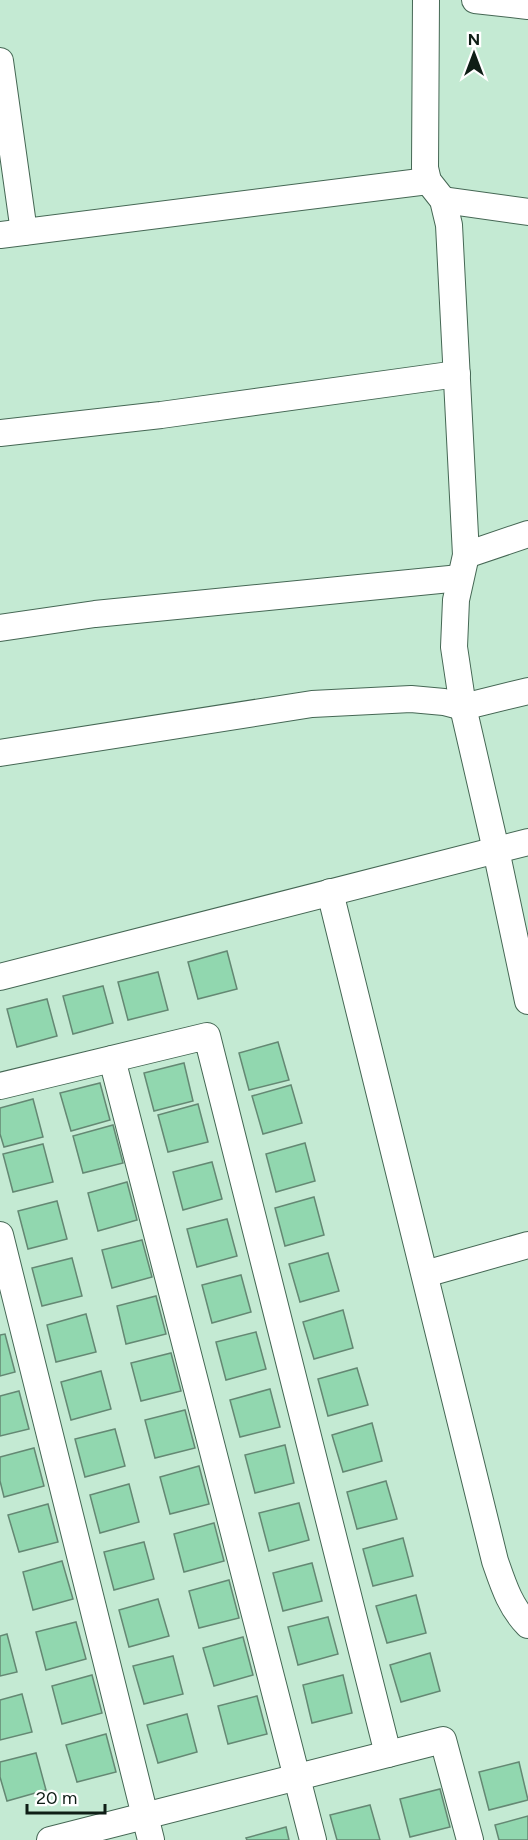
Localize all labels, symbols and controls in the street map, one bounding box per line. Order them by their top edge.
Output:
north arrow [444,24,504,84]
text: N [468,30,480,49]
scale bar [27,1777,105,1815]
text: 20 m [36,1787,77,1809]

